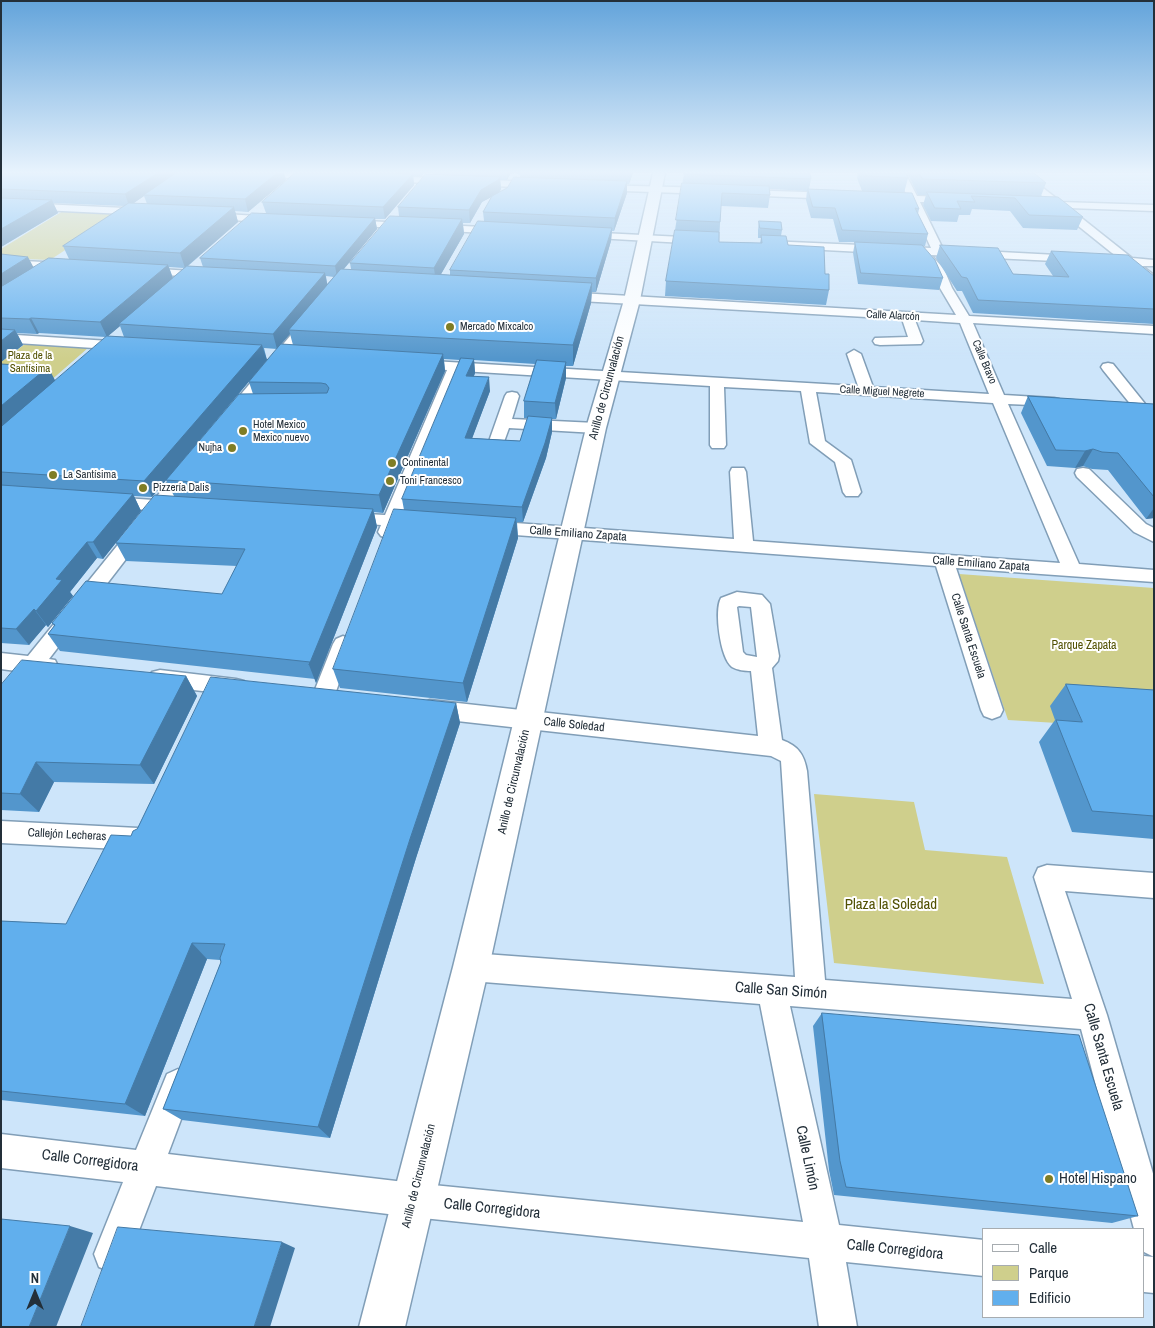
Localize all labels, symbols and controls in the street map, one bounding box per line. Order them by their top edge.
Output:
street label: Calle Alarcón [866,308,920,324]
place label: Mercado Mixcalco [460,320,533,334]
marker: Mercado Mixcalco [444,321,456,333]
street label: Anillo de Circunvalación [586,335,628,441]
street label: Calle Bravo [969,338,999,386]
park label: Plaza de la Santísima [8,349,52,375]
street label: Calle Miguel Negrete [839,383,925,401]
place label: Hotel Mexico Mexico nuevo [253,418,309,444]
marker: Hotel Mexico Mexico nuevo [237,425,249,437]
place label: Nujha [198,441,222,455]
marker: Nujha [226,442,238,454]
place label: Continental [402,456,448,470]
marker: Continental [386,457,398,469]
place label: La Santísima [63,468,116,482]
marker: La Santísima [47,469,59,481]
place label: Toni Francesco [400,474,462,488]
marker: Toni Francesco [384,475,396,487]
place label: Pizzería Dalis [153,481,209,495]
marker: Pizzería Dalis [137,482,149,494]
street label: Calle Emiliano Zapata [529,523,627,545]
street label: Calle Emiliano Zapata [932,553,1030,575]
street label: Calle Santa Escuela [947,592,989,680]
park label: Parque Zapata [1051,639,1117,653]
street label: Calle Soledad [543,715,605,735]
street label: Anillo de Circunvalación [495,728,533,836]
street label: Callejón Lecheras [27,826,107,844]
park label: Plaza la Soledad [845,896,937,914]
street label: Calle San Simón [734,979,828,1003]
street label: Calle Santa Escuela [1079,1001,1127,1113]
street label: Anillo de Circunvalación [399,1123,439,1229]
street label: Calle Limón [791,1124,823,1192]
street label: Calle Corregidora [41,1146,139,1176]
place label: Hotel Hispano [1059,1170,1137,1188]
marker: Hotel Hispano [1043,1173,1055,1185]
street label: Calle Corregidora [443,1195,541,1223]
legend [982,1228,1145,1318]
street label: Calle Corregidora [846,1236,944,1264]
text: Calle [1029,1237,1057,1258]
text: Parque [1029,1262,1069,1283]
north arrow [10,1268,60,1318]
text: N [31,1269,39,1287]
text: Edificio [1029,1287,1071,1308]

